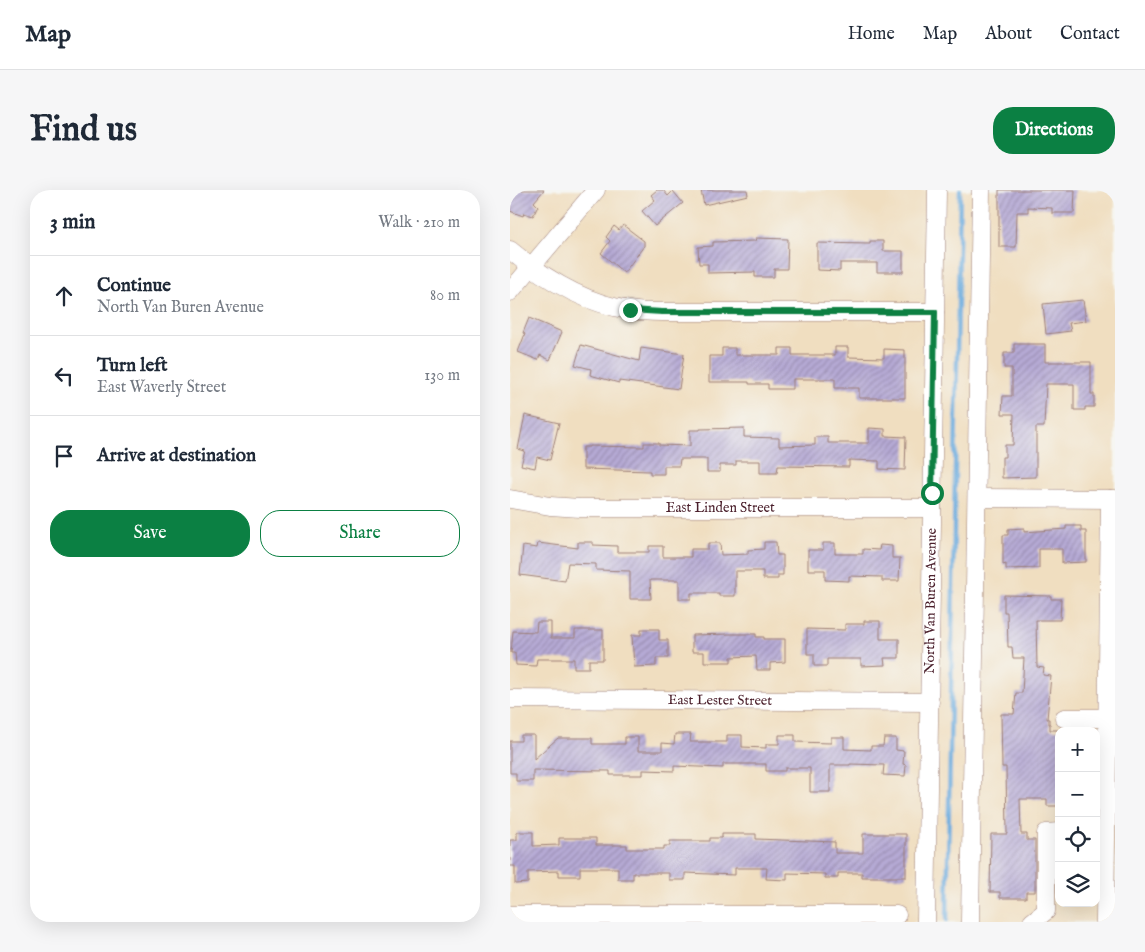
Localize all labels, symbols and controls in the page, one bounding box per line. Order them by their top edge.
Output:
text: Map [25,19,71,50]
text: Home [848,23,895,46]
text: Map [923,23,957,46]
text: About [985,23,1032,46]
text: Contact [1060,23,1120,46]
button: Directions [993,107,1115,154]
text: Find us [30,108,137,153]
text: 3 min [50,209,95,236]
text: Walk · 210 m [378,213,460,233]
text: Continue [97,274,171,298]
icon: ahead [50,282,78,310]
text: 80 m [430,286,460,306]
text: North Van Buren Avenue [97,298,264,318]
route end [619,299,642,322]
text: Turn left [97,354,168,378]
icon: left [50,362,78,390]
text: 130 m [424,366,460,386]
text: East Waverly Street [97,378,226,398]
icon: arrive [50,442,78,470]
text: Arrive at destination [97,444,256,468]
route start [921,482,944,505]
street label: East Linden Street [666,499,775,517]
button: Save [50,510,250,557]
button: Share [260,510,460,557]
street label: North Van Buren Avenue [921,527,941,674]
street label: East Lester Street [668,691,772,710]
map controls [1055,727,1100,907]
button: + [1055,727,1100,772]
button: − [1055,772,1100,817]
button: locate [1055,817,1100,862]
button: layers [1055,862,1100,907]

